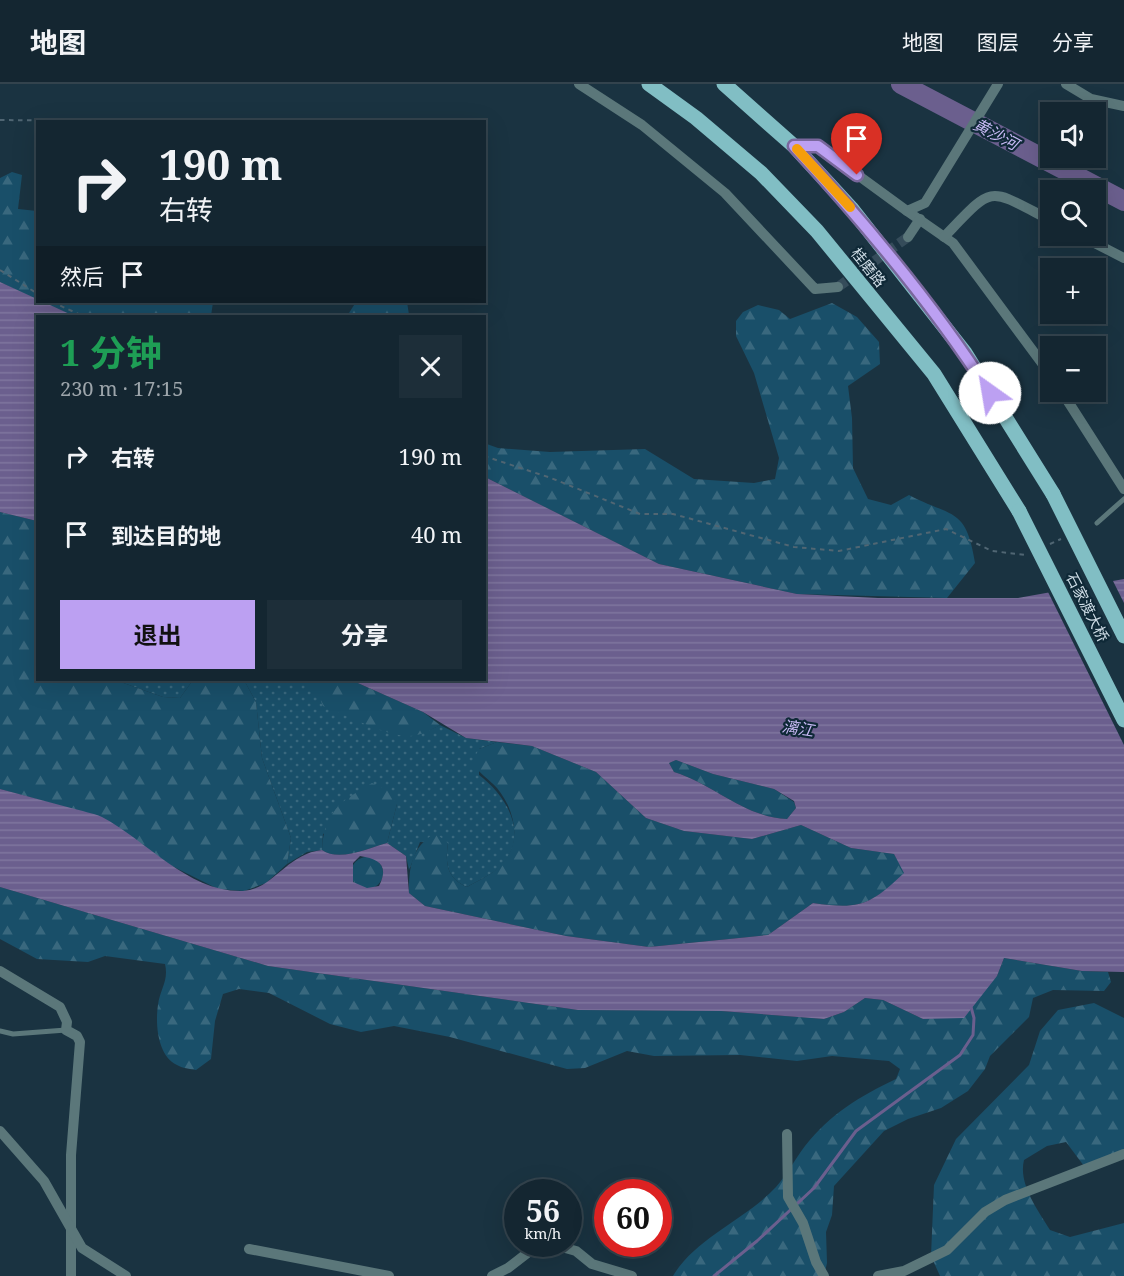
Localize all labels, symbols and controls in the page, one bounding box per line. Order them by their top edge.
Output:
text: 地图 [30,23,86,61]
text: 地图 [902,28,944,56]
text: 图层 [977,28,1019,56]
text: 分享 [1052,28,1094,56]
map controls [1040,102,1106,402]
button: sound [1040,102,1106,168]
pin [831,113,882,175]
water label: 黄沙河 [970,113,1025,156]
icon: arrive [840,122,873,155]
text: 190 m [159,135,283,192]
icon: right [60,144,138,222]
button: search [1040,180,1106,246]
text: 右转 [159,191,213,228]
street label: 桂磨路 [847,243,891,291]
icon: arrive [116,258,149,291]
button: + [1040,258,1106,324]
text: 然后 [60,261,104,291]
text: 1 分钟 [60,328,162,377]
button: close [399,335,462,398]
button: − [1040,336,1106,402]
position arrow [958,361,1022,425]
text: 230 m · 17:15 [60,375,183,402]
icon: right [60,440,93,473]
text: 190 m [399,441,462,471]
text: 右转 [111,442,155,472]
icon: arrive [60,518,93,551]
text: 40 m [411,519,462,549]
text: 到达目的地 [111,520,221,550]
street label: 石家渡大桥 [1062,569,1114,645]
button: 退出 [60,600,255,669]
button: 分享 [267,600,462,669]
water label: 漓江 [780,715,817,742]
speed limit sign: 60 [594,1179,672,1257]
text: 56 [526,1190,560,1231]
text: km/h [525,1223,561,1243]

